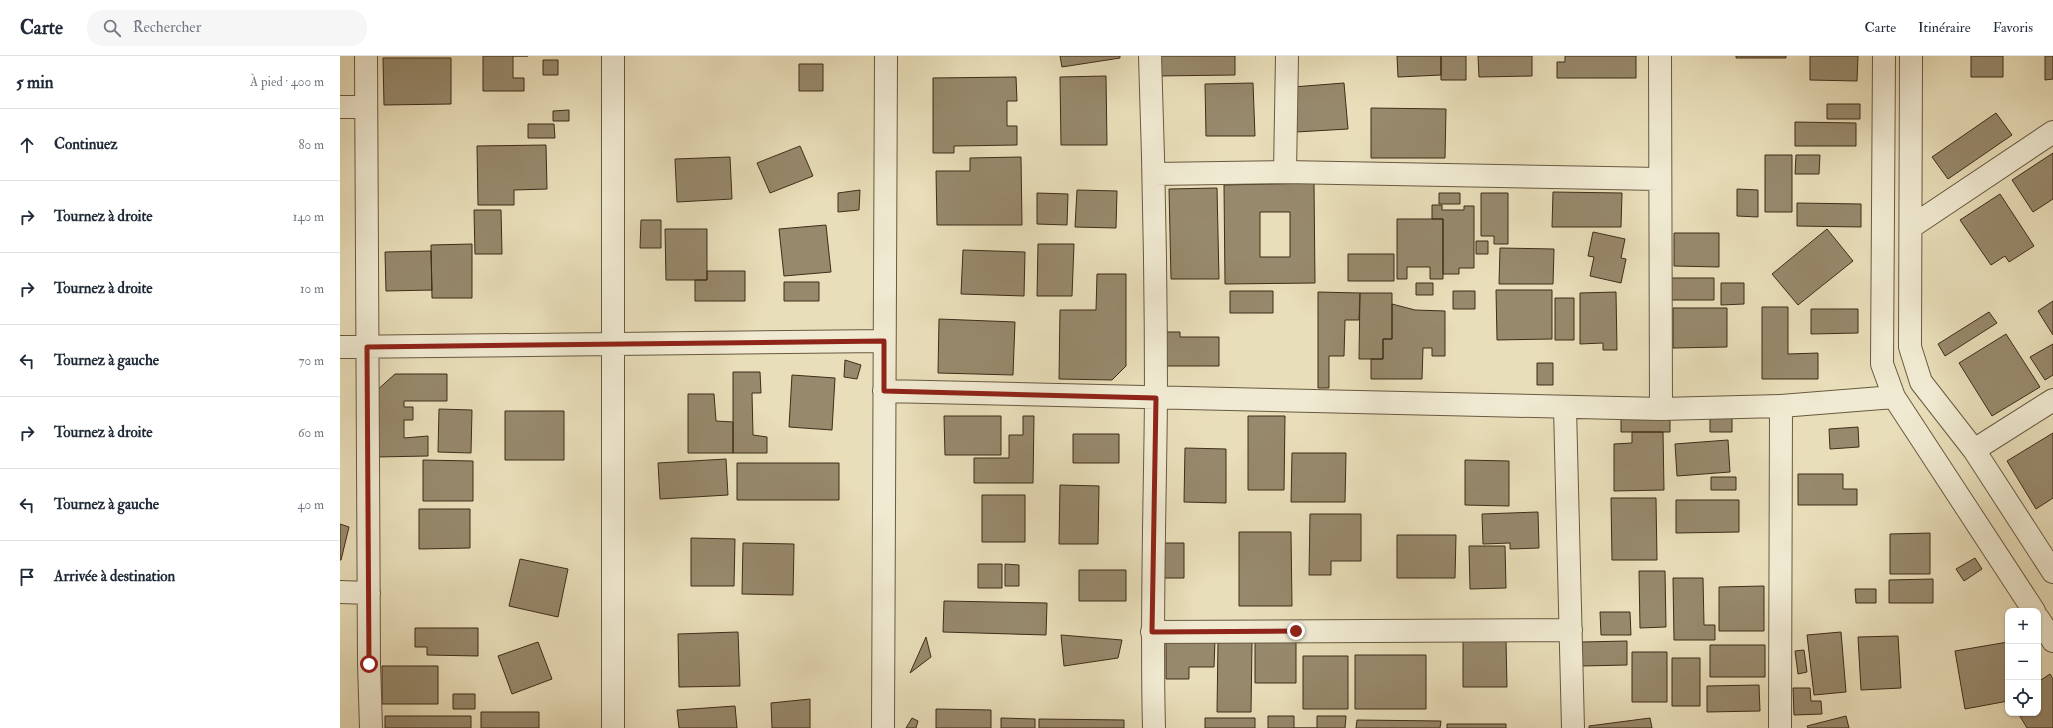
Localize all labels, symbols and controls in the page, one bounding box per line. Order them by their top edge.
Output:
search box [87,10,367,46]
text: Carte [20,16,63,40]
icon: search [101,17,123,39]
text: Rechercher [133,18,201,37]
text: Carte [1865,19,1896,36]
text: Itinéraire [1918,19,1971,36]
text: Favoris [1993,19,2033,36]
text: 5 min [16,72,54,93]
text: À pied · 400 m [250,74,324,90]
icon: ahead [16,134,38,156]
text: Continuez [54,135,118,154]
text: 80 m [298,137,324,153]
icon: right [16,206,38,228]
text: Tournez à droite [54,207,153,226]
text: 140 m [293,209,324,225]
icon: right [16,278,38,300]
text: Tournez à droite [54,279,153,298]
text: 10 m [300,281,324,297]
icon: left [16,350,38,372]
text: Tournez à gauche [54,351,159,370]
text: 70 m [299,353,324,369]
icon: right [16,422,38,444]
text: Tournez à droite [54,423,153,442]
text: 60 m [298,425,324,441]
icon: left [16,494,38,516]
text: Tournez à gauche [54,495,159,514]
text: 40 m [298,497,324,513]
icon: arrive [16,566,38,588]
text: Arrivée à destination [54,567,175,586]
map controls [2005,608,2041,716]
button: + [2005,608,2041,644]
route end [1287,622,1305,640]
button: − [2005,644,2041,680]
route start [360,655,378,673]
button: locate [2005,680,2041,716]

